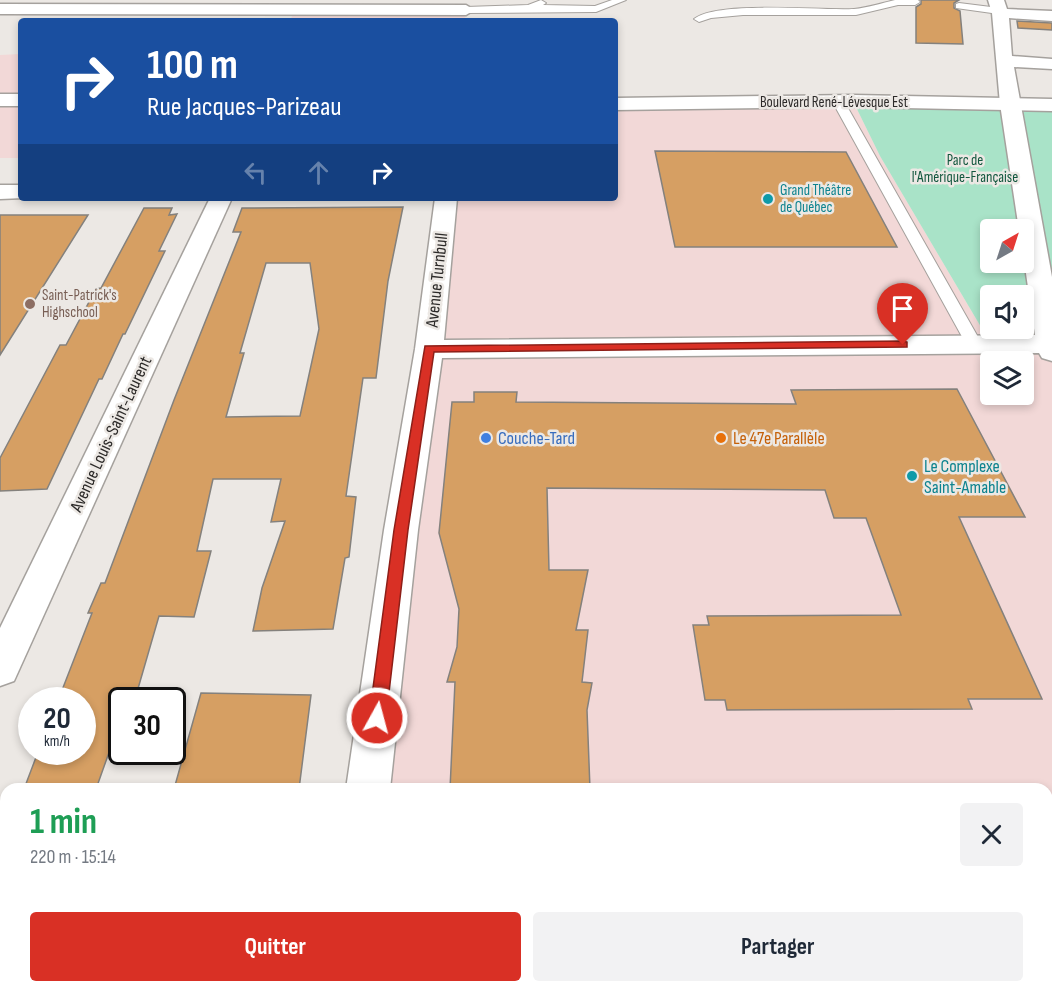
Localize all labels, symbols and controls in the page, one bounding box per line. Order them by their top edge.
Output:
text: 100 m [147,40,238,91]
icon: right [48,42,126,120]
text: Rue Jacques-Parizeau [147,91,342,123]
street label: Boulevard René-Lévesque Est [760,93,909,112]
park label: Parc de l'Amérique-Française [912,151,1018,187]
icon: left [239,156,272,189]
icon: ahead [302,156,335,189]
icon: right [365,156,398,189]
place label: Grand Théâtre de Québec [780,181,851,217]
marker: Grand Théâtre de Québec [761,192,775,206]
north arrow [980,219,1034,273]
map controls [980,219,1034,405]
street label: Avenue Turnbull [421,232,452,329]
pin [877,283,928,345]
button: sound [980,285,1034,339]
place label: Saint-Patrick's Highschool [42,286,117,322]
icon: arrive [886,292,919,325]
marker: Saint-Patrick's Highschool [23,297,37,311]
button: layers [980,351,1034,405]
street label: Avenue Louis-Saint-Laurent [65,352,156,516]
place label: Couche-Tard [498,428,575,449]
place label: Le 47e Parallèle [733,428,825,449]
marker: Couche-Tard [479,431,493,445]
marker: Le 47e Parallèle [714,431,728,445]
place label: Le Complexe Saint-Amable [924,456,1006,498]
marker: Le Complexe Saint-Amable [905,469,919,483]
position arrow [345,686,409,750]
speed limit sign: 30 [108,687,186,765]
text: 20 [43,701,71,737]
text: km/h [44,732,70,751]
text: 1 min [30,801,97,844]
button: close [960,803,1023,866]
text: 220 m · 15:14 [30,845,116,869]
button: Quitter [30,912,521,981]
button: Partager [533,912,1023,981]

